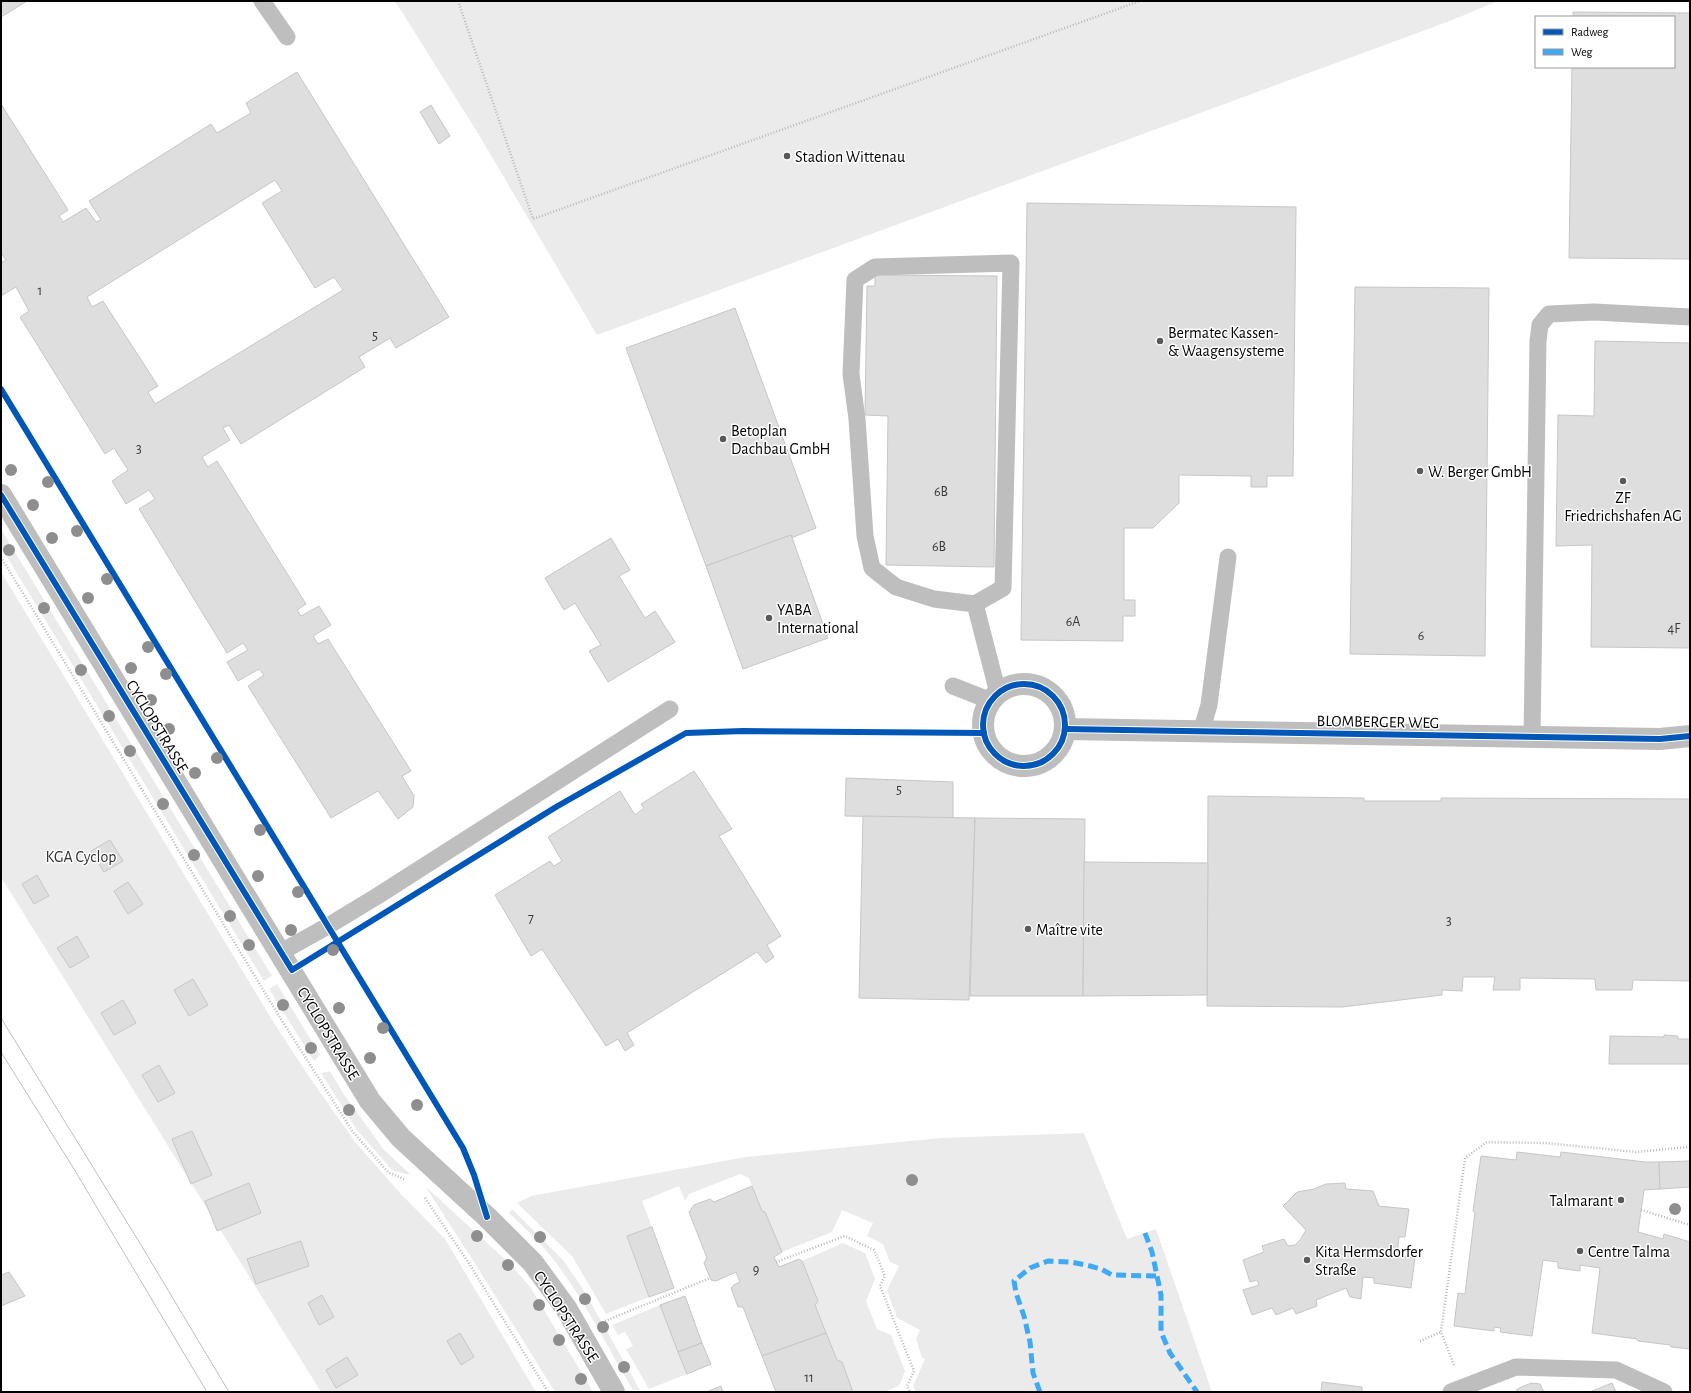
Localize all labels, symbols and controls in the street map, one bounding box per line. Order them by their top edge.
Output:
legend [1535,16,1675,68]
text: Radweg [1571,26,1608,38]
text: Weg [1571,46,1593,58]
place label: Stadion Wittenau [795,149,905,165]
marker: Stadion Wittenau [782,151,792,161]
house number: 1 [38,284,42,298]
place label: Bermatec Kassen- & Waagensysteme [1168,325,1284,360]
house number: 5 [372,329,378,343]
marker: Bermatec Kassen- & Waagensysteme [1155,336,1165,346]
place label: Betoplan Dachbau GmbH [731,423,831,457]
marker: Betoplan Dachbau GmbH [718,434,728,444]
house number: 3 [136,442,142,456]
place label: W. Berger GmbH [1428,464,1532,480]
marker: W. Berger GmbH [1415,466,1425,476]
marker: ZF Friedrichshafen AG [1618,476,1628,486]
house number: 6B [934,485,948,499]
place label: ZF Friedrichshafen AG [1564,490,1682,524]
house number: 6B [932,540,946,554]
place label: YABA International [777,602,859,636]
marker: YABA International [764,613,774,623]
house number: 6A [1066,615,1080,629]
house number: 4F [1668,622,1681,636]
house number: 6 [1418,629,1424,643]
street label: CYCLOPSTRASSE [123,677,191,776]
street label: BLOMBERGER WEG [1317,713,1439,731]
house number: 5 [896,783,902,797]
park label: KGA Cyclop [46,849,116,866]
house number: 7 [528,911,534,925]
house number: 3 [1446,914,1452,928]
place label: Maître vite [1036,922,1103,938]
marker: Maître vite [1023,924,1033,934]
street label: CYCLOPSTRASSE [294,984,362,1083]
place label: Talmarant [1549,1193,1613,1209]
marker: Talmarant [1616,1195,1626,1205]
place label: Kita Hermsdorfer Straße [1315,1244,1424,1278]
place label: Centre Talma [1588,1244,1670,1260]
marker: Centre Talma [1575,1246,1585,1256]
marker: Kita Hermsdorfer Straße [1302,1255,1312,1265]
house number: 9 [753,1263,759,1277]
street label: CYCLOPSTRASSE [531,1268,602,1365]
house number: 11 [804,1371,814,1385]

